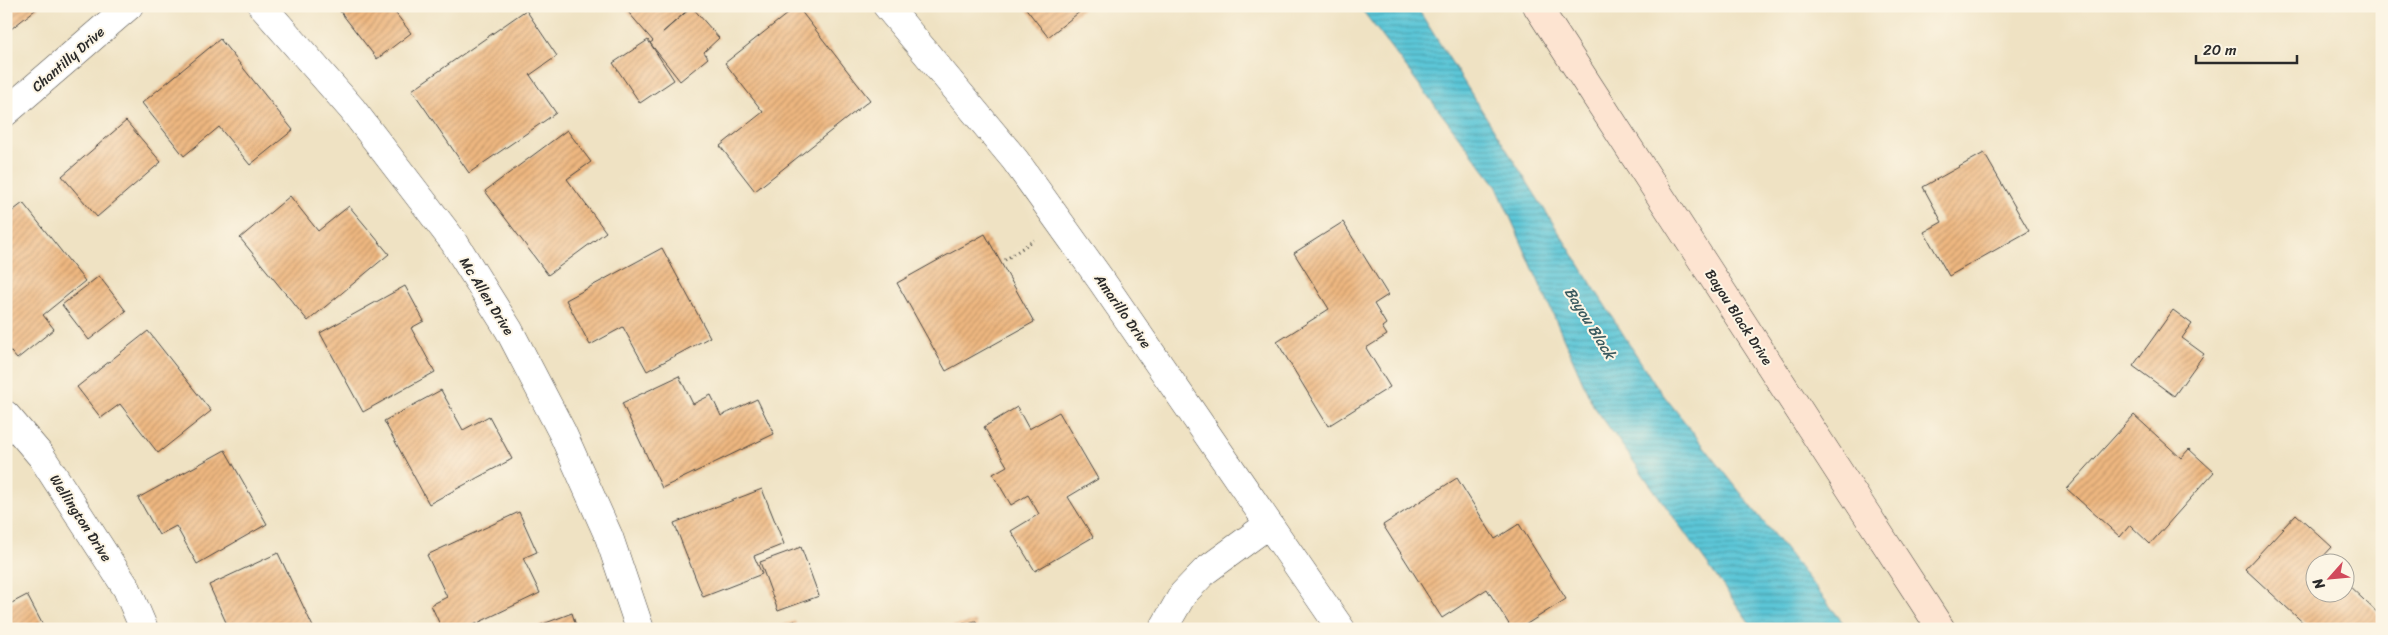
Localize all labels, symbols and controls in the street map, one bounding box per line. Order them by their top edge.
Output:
street label: Chantilly Drive [26,20,111,99]
scale bar [2196,32,2297,64]
text: 20 m [2203,37,2237,63]
street label: Mc Allen Drive [452,252,521,341]
street label: Bayou Black Drive [1698,264,1779,371]
street label: Amarillo Drive [1087,268,1158,354]
water label: Bayou Black [1557,282,1624,366]
street label: Wellington Drive [43,469,118,567]
north arrow [2306,552,2356,602]
text: N [2305,573,2333,595]

